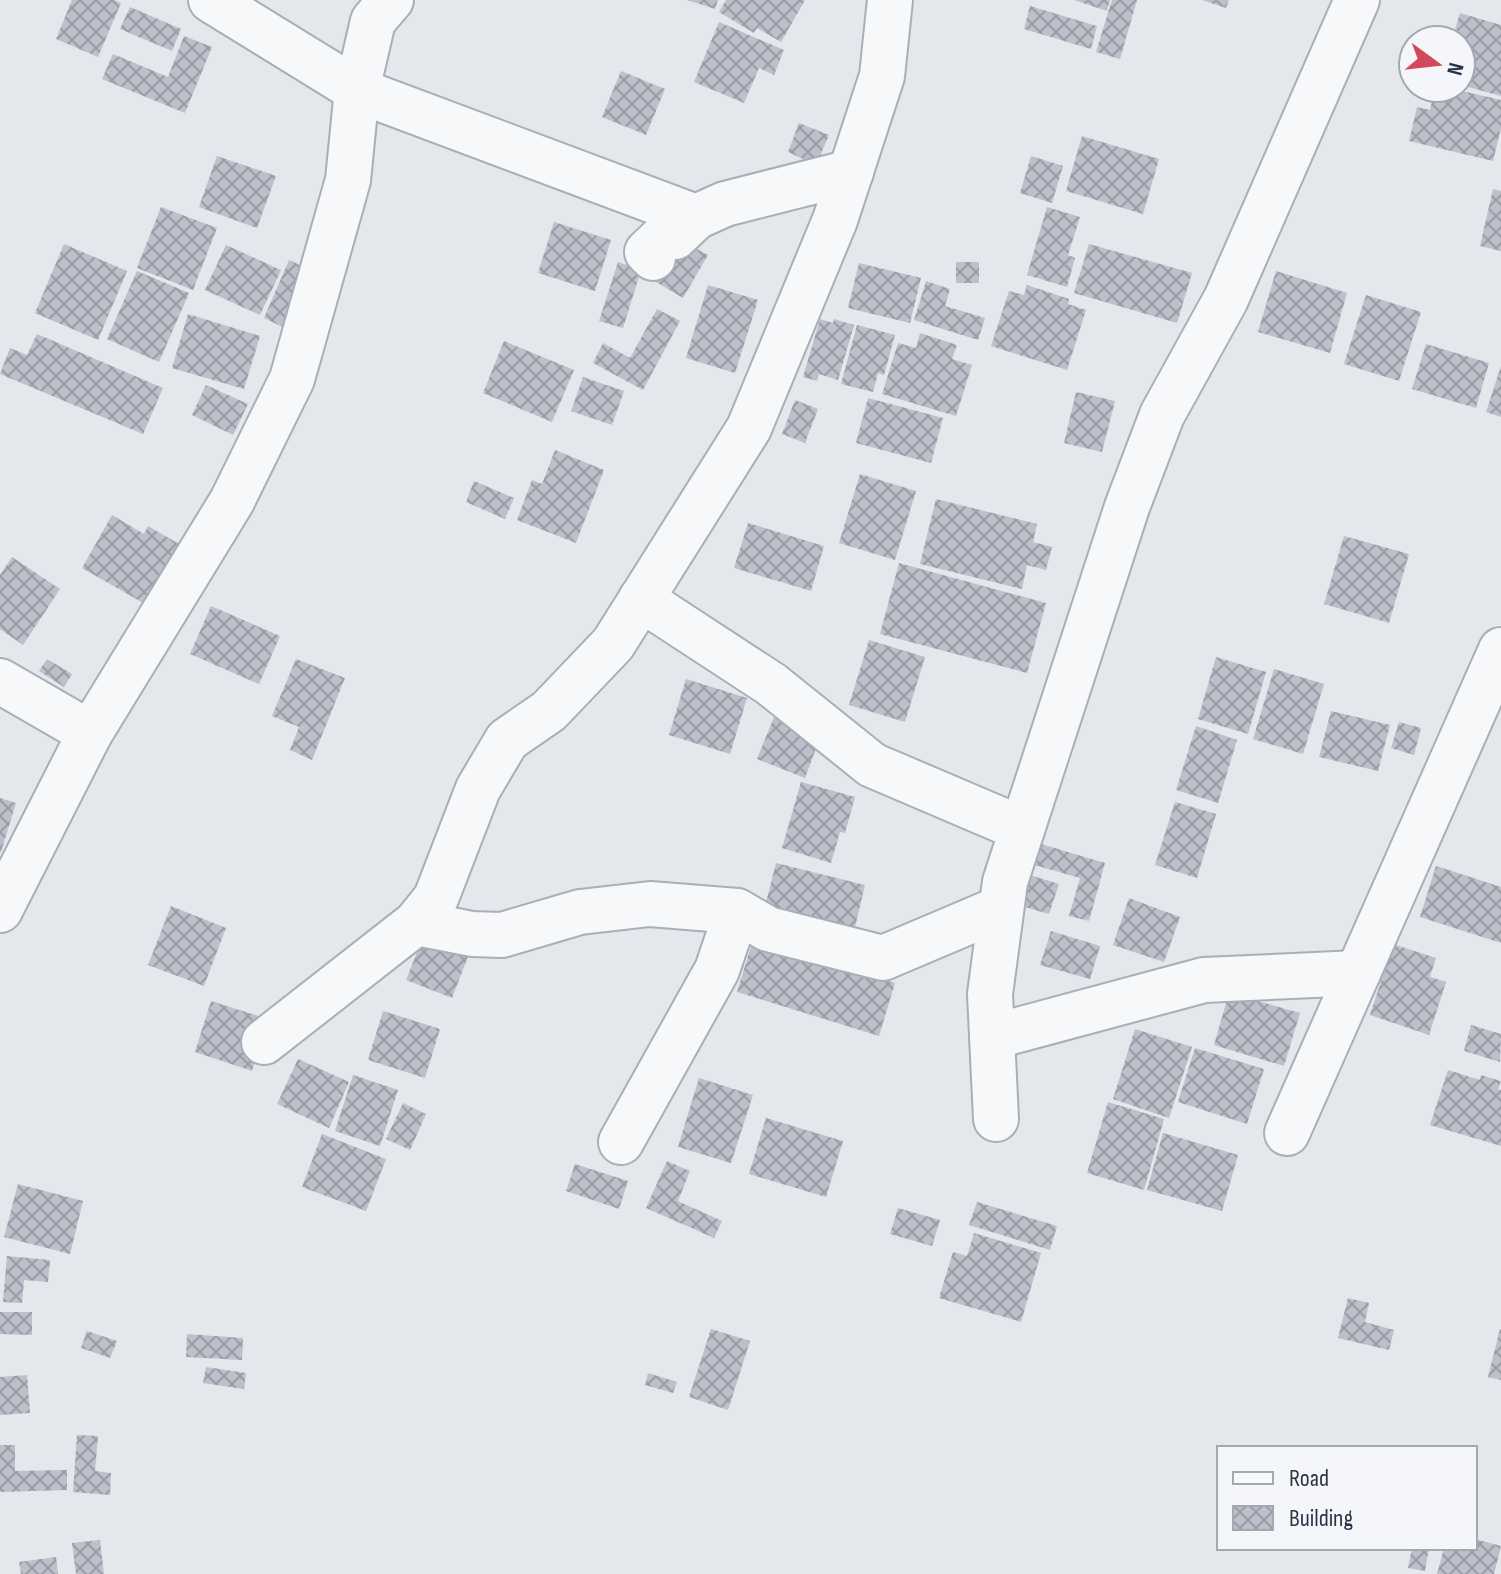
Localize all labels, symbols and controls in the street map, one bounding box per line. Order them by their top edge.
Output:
north arrow [1397,24,1477,104]
text: N [1440,60,1469,78]
legend [1217,1446,1477,1550]
text: Road [1289,1464,1329,1493]
text: Building [1289,1504,1353,1533]

